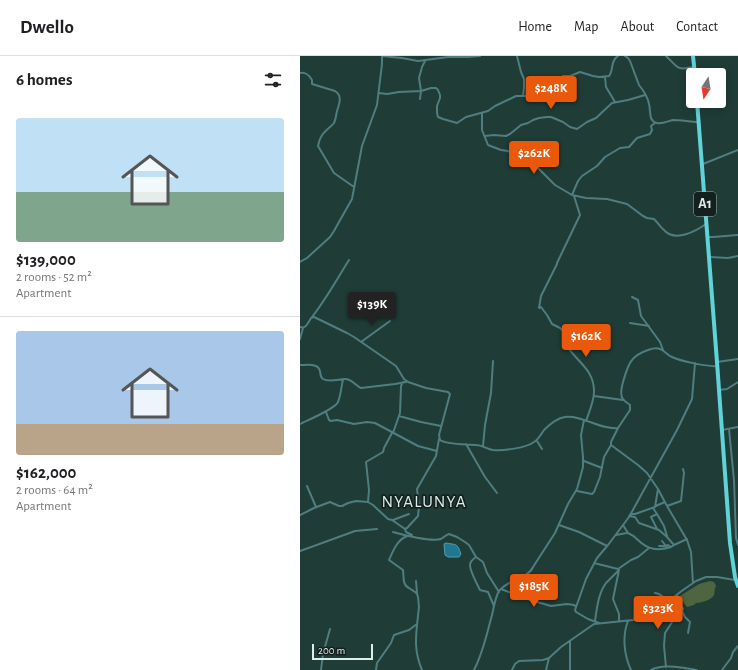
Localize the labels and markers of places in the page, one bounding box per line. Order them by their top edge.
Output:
pin: $248K [523,76,579,110]
pin: $262K [506,141,562,175]
pin: $139K [344,292,400,326]
pin: $162K [558,324,614,358]
pin: $185K [506,574,562,608]
pin: $323K [630,596,686,630]

